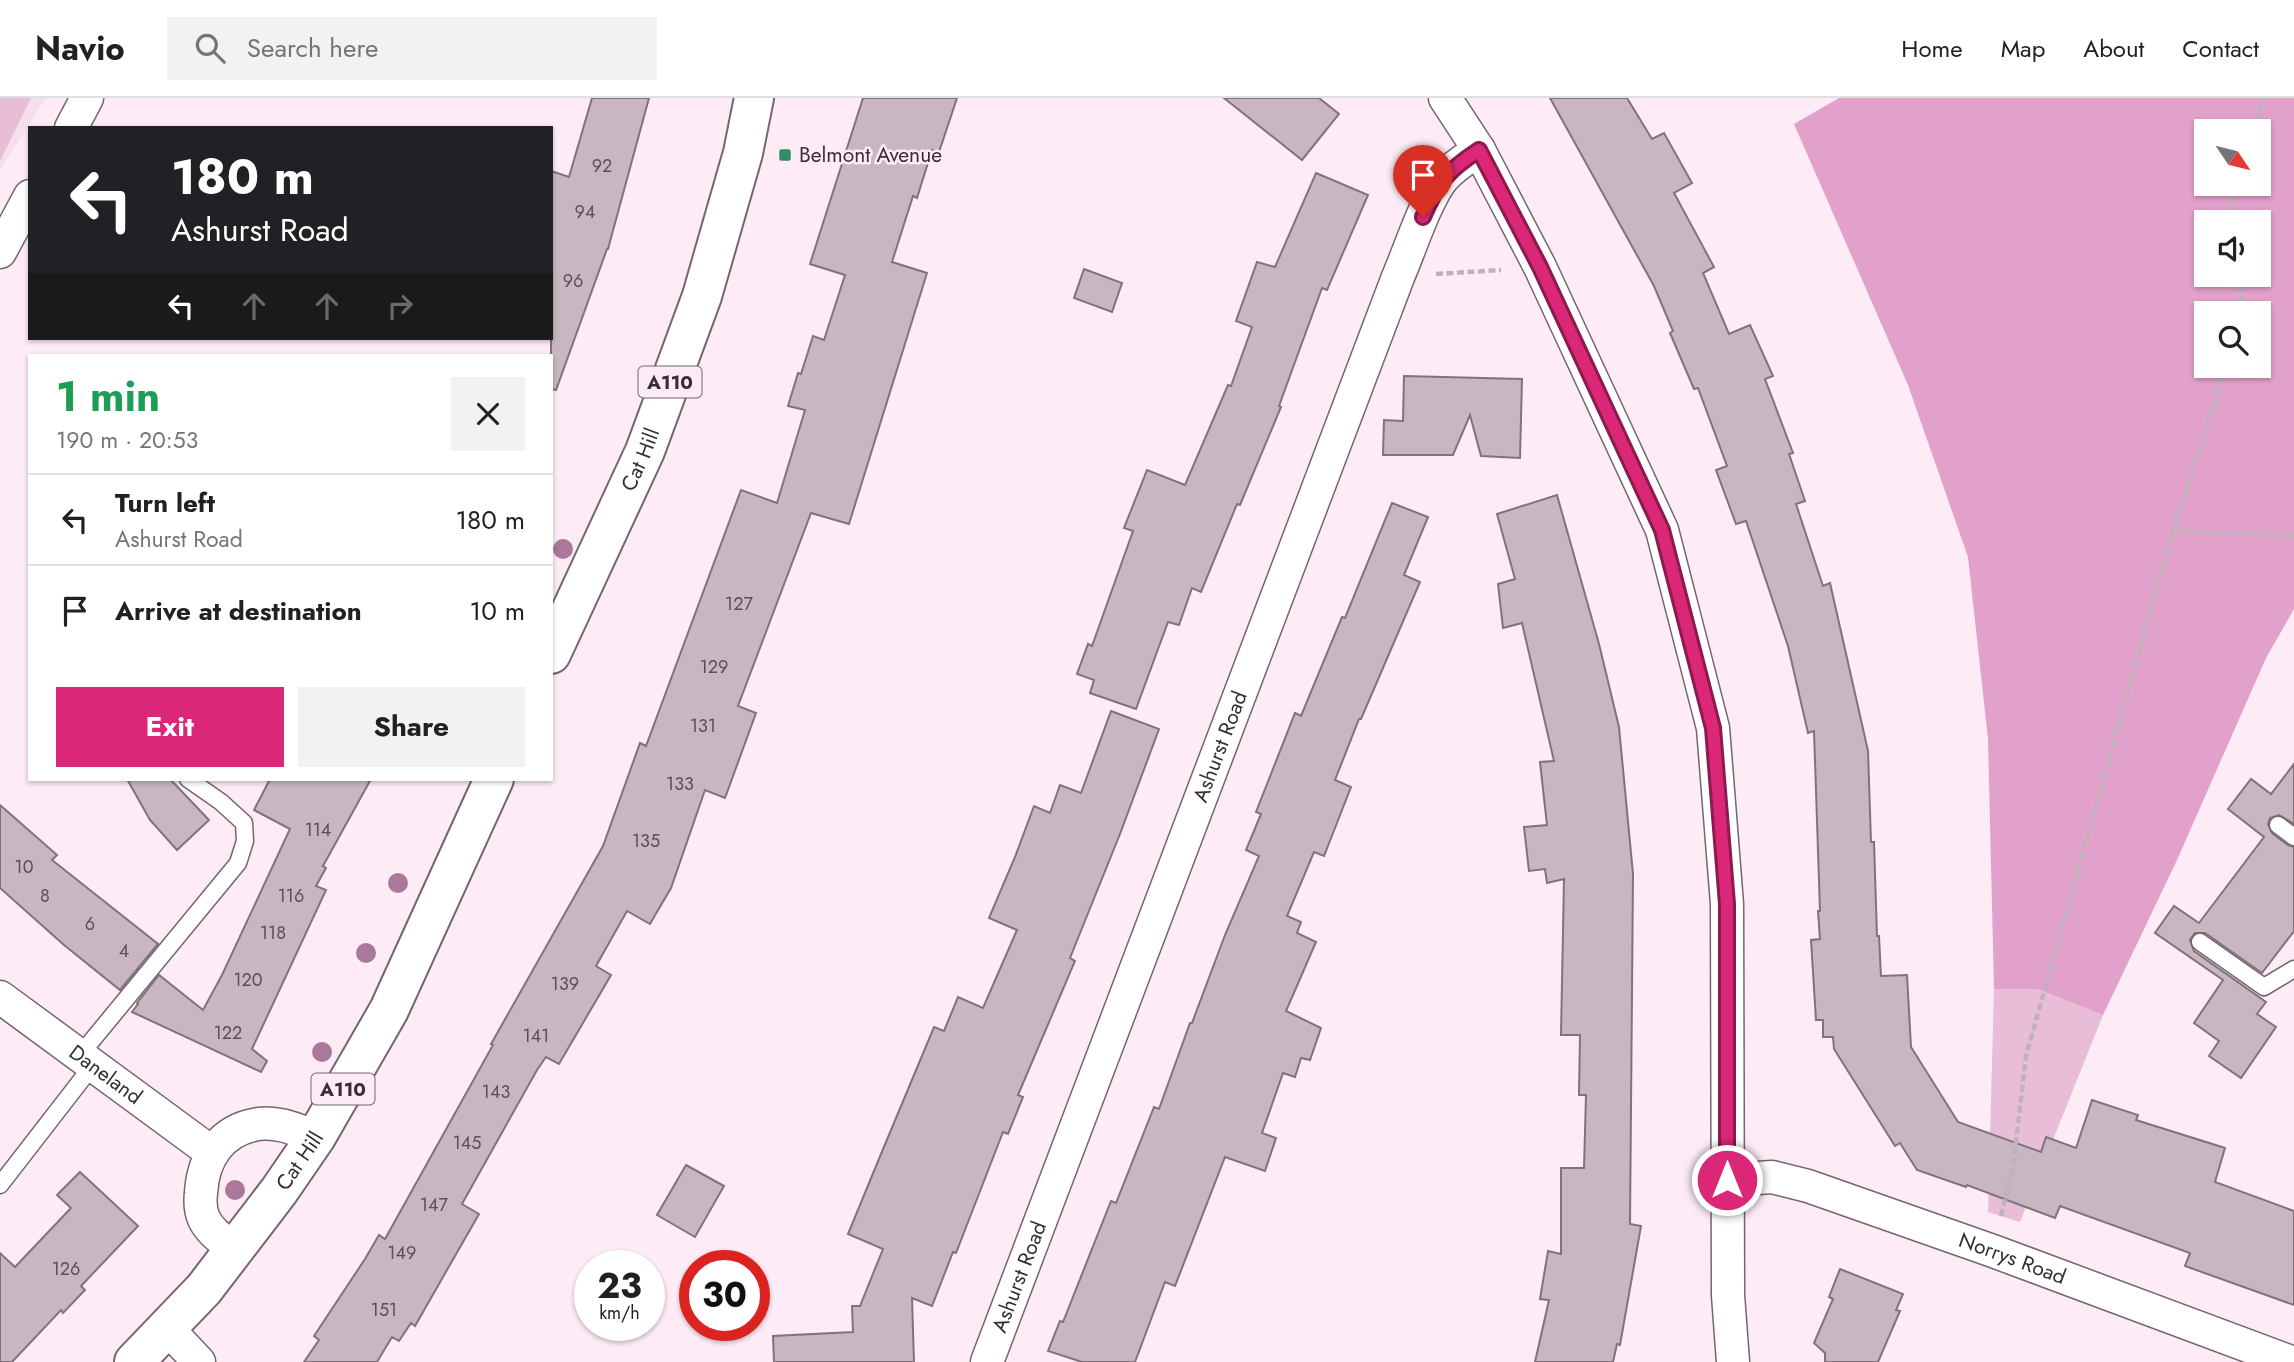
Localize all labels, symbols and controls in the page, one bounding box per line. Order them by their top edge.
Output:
search box [167,17,657,80]
text: Navio [35,25,125,72]
icon: search [191,29,229,67]
text: Search here [247,29,378,67]
text: Home [1901,31,1963,66]
text: Map [2001,31,2045,66]
text: About [2083,31,2144,66]
text: Contact [2182,31,2259,66]
north arrow [2194,119,2272,196]
map controls [2194,119,2271,378]
place label: Belmont Avenue [799,140,942,170]
text: 180 m [171,142,314,212]
pin [1393,145,1453,217]
marker: Belmont Avenue [777,147,793,163]
house number: 92 [592,153,612,179]
icon: left [56,154,147,245]
icon: arrive [1404,156,1442,194]
house number: 94 [575,199,595,225]
text: Ashurst Road [171,207,349,253]
button: sound [2194,210,2271,287]
house number: 96 [563,268,583,294]
icon: left [162,287,200,325]
icon: ahead [235,287,273,325]
icon: ahead [308,287,346,325]
icon: right [381,287,419,325]
button: search [2194,301,2271,378]
text: 1 min [56,366,160,427]
road number: A110 [638,366,702,398]
button: close [451,377,525,451]
text: 190 m · 20:53 [56,423,198,457]
street label: Cat Hill [613,424,667,496]
text: Turn left [115,484,215,522]
icon: left [56,501,94,539]
text: 180 m [455,501,525,539]
text: Ashurst Road [115,522,243,556]
house number: 127 [725,591,753,617]
icon: arrive [56,592,94,630]
text: Arrive at destination [115,592,362,630]
text: 10 m [470,592,525,630]
house number: 129 [700,654,728,680]
button: Exit [56,687,284,767]
button: Share [298,687,525,767]
street label: Ashurst Road [1185,687,1255,807]
house number: 131 [690,713,716,739]
house number: 133 [666,771,694,797]
house number: 114 [305,817,331,843]
house number: 135 [632,828,660,854]
house number: 10 [15,854,34,880]
house number: 8 [40,883,50,909]
house number: 116 [278,883,304,909]
house number: 6 [85,911,95,937]
house number: 118 [260,920,286,946]
house number: 4 [119,938,129,964]
house number: 120 [233,967,263,993]
house number: 139 [551,971,579,997]
house number: 122 [214,1020,242,1046]
house number: 141 [523,1023,549,1049]
street label: Daneland [63,1038,148,1112]
road number: A110 [312,1074,374,1105]
house number: 143 [482,1079,510,1105]
street label: Cat Hill [269,1126,331,1197]
house number: 145 [453,1130,481,1156]
position arrow [1690,1143,1764,1217]
house number: 147 [420,1192,449,1218]
street label: Ashurst Road [985,1217,1054,1337]
street label: Norrys Road [1955,1225,2070,1292]
house number: 149 [388,1240,416,1266]
speed limit sign: 30 [679,1250,770,1341]
house number: 126 [52,1256,80,1282]
text: 23 [597,1261,642,1311]
house number: 151 [371,1297,397,1323]
text: km/h [599,1300,640,1326]

